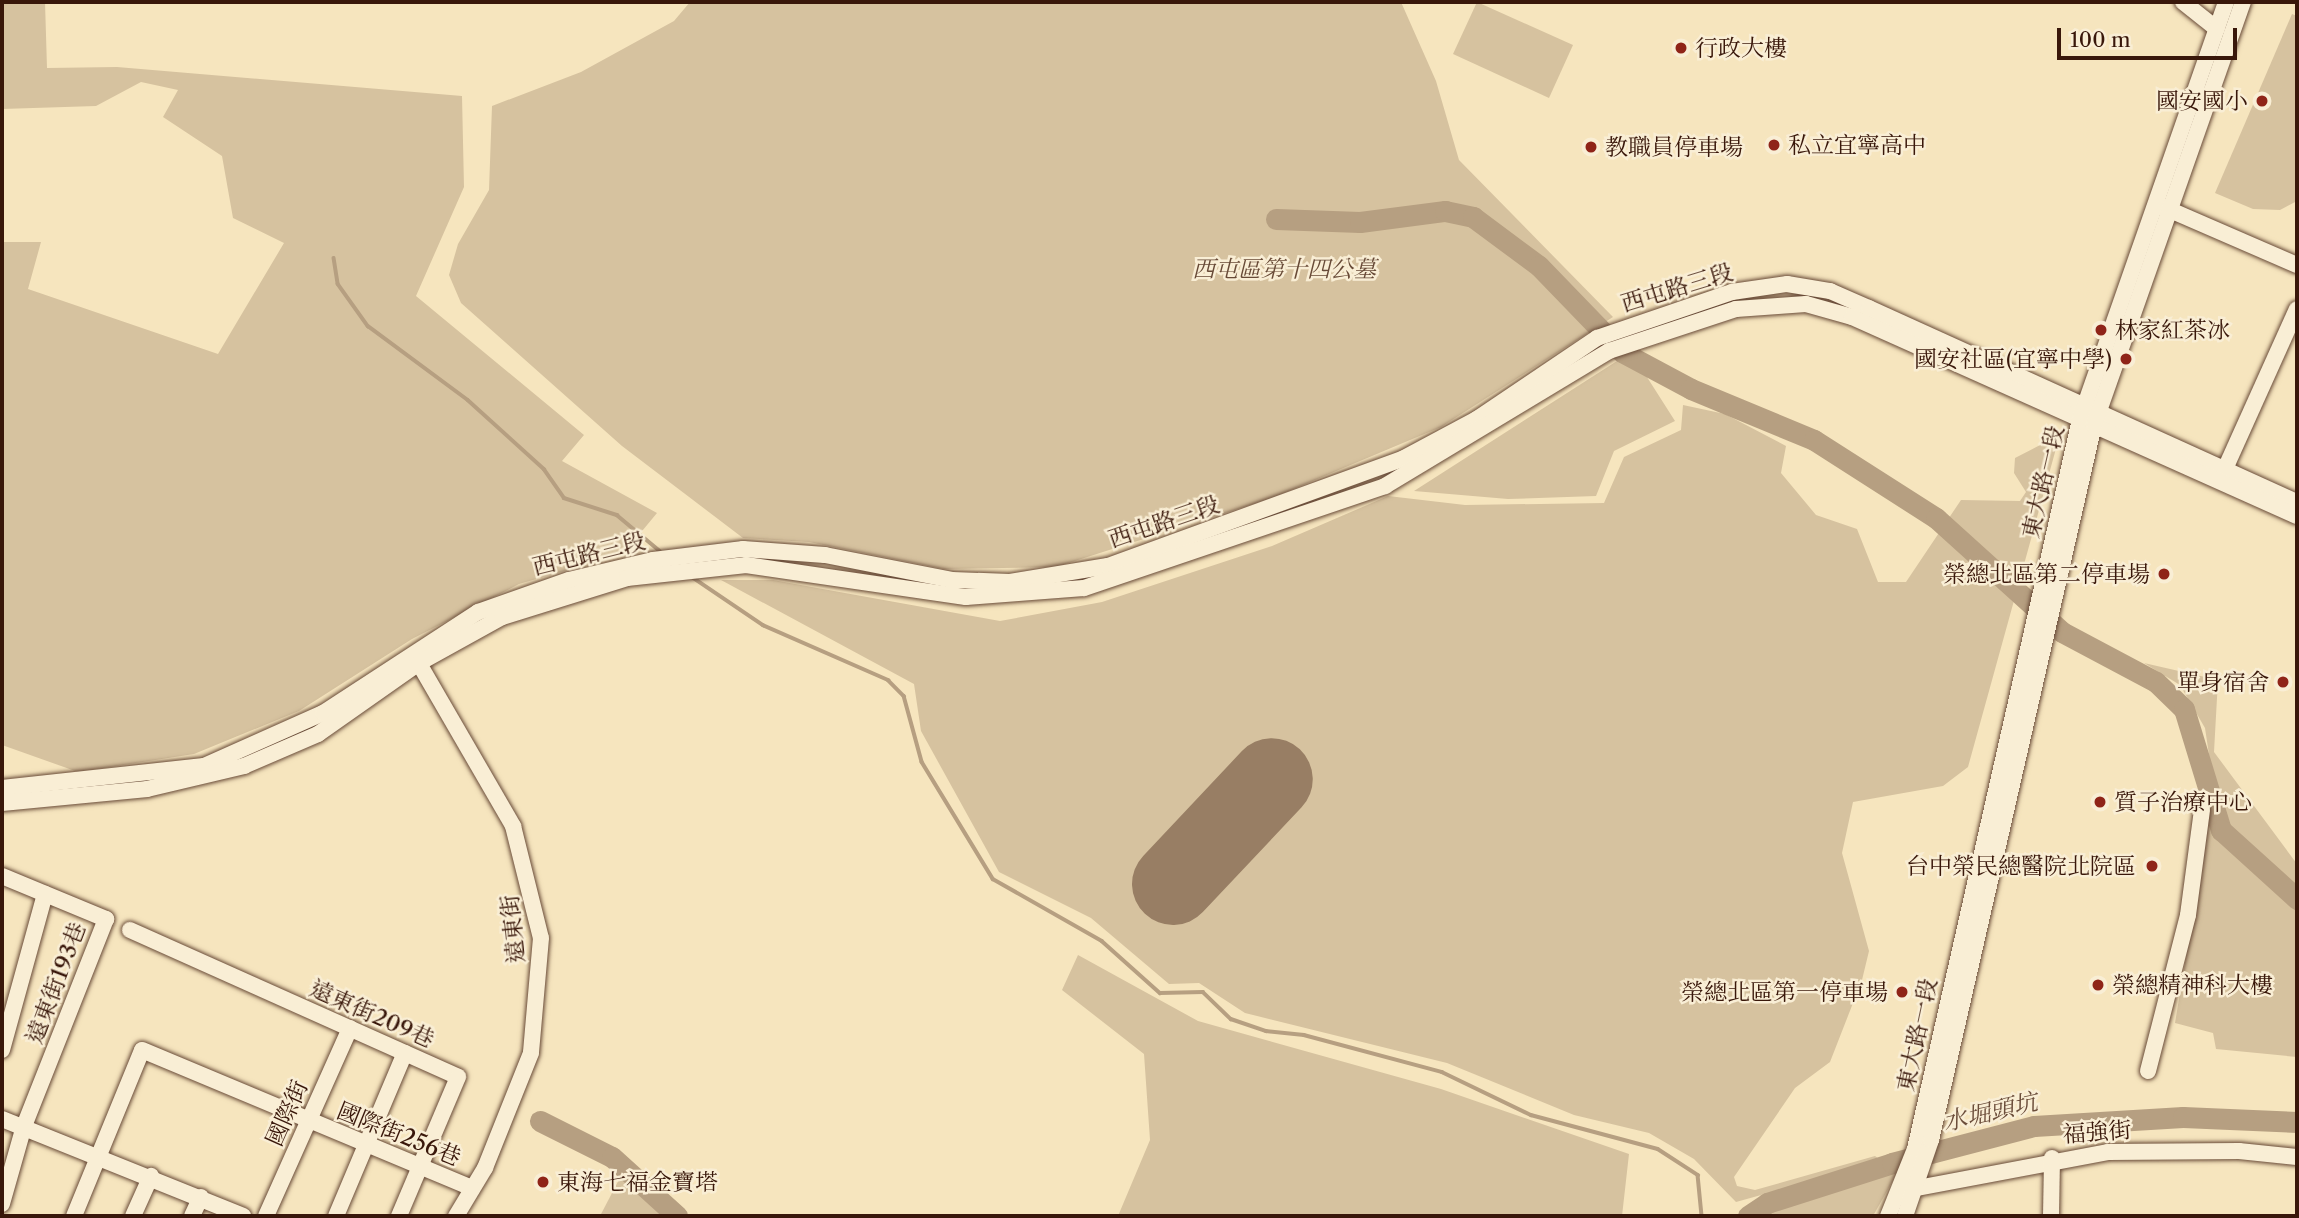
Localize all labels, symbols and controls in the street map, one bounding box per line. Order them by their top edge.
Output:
scale bar [2061,14,2241,58]
text: 100 m [2070,27,2131,52]
place label: 行政大樓 [1695,34,1787,62]
marker: 行政大樓 [1673,40,1689,56]
place label: 國安國小 [2156,87,2248,115]
marker: 國安國小 [2254,93,2270,109]
place label: 私立宜寧高中 [1788,131,1926,159]
place label: 教職員停車場 [1605,133,1743,161]
marker: 私立宜寧高中 [1766,137,1782,153]
marker: 教職員停車場 [1583,139,1599,155]
park label: 西屯區第十四公墓 [1192,255,1376,283]
street label: 西屯路三段 [1618,258,1736,318]
place label: 林家紅茶冰 [2115,316,2230,344]
marker: 林家紅茶冰 [2093,322,2109,338]
place label: 國安社區(宜寧中學) [1914,345,2112,373]
marker: 國安社區(宜寧中學) [2118,351,2134,367]
street label: 東大路一段 [2017,423,2069,541]
street label: 西屯路三段 [1105,490,1223,554]
street label: 西屯路三段 [530,527,648,581]
place label: 榮總北區第二停車場 [1943,560,2150,588]
marker: 榮總北區第二停車場 [2156,566,2172,582]
place label: 單身宿舍 [2177,668,2269,696]
marker: 單身宿舍 [2275,674,2291,690]
place label: 質子治療中心 [2114,788,2252,816]
marker: 質子治療中心 [2092,794,2108,810]
place label: 台中榮民總醫院北院區 [1906,852,2136,880]
marker: 台中榮民總醫院北院區 [2142,856,2162,876]
street label: 遠東街 [496,893,530,965]
street label: 遠東街193巷 [20,918,92,1048]
place label: 榮總精神科大樓 [2112,971,2273,999]
street label: 遠東街209巷 [306,974,438,1054]
street label: 東大路一段 [1892,976,1942,1094]
marker: 榮總精神科大樓 [2090,977,2106,993]
place label: 榮總北區第一停車場 [1681,978,1888,1006]
marker: 榮總北區第一停車場 [1894,984,1910,1000]
street label: 國際街 [260,1076,314,1150]
water label: 水堀頭坑 [1940,1087,2040,1137]
street label: 國際街256巷 [333,1097,465,1171]
street label: 福強街 [2062,1116,2132,1148]
place label: 東海七福金寶塔 [557,1168,718,1196]
marker: 東海七福金寶塔 [535,1174,551,1190]

